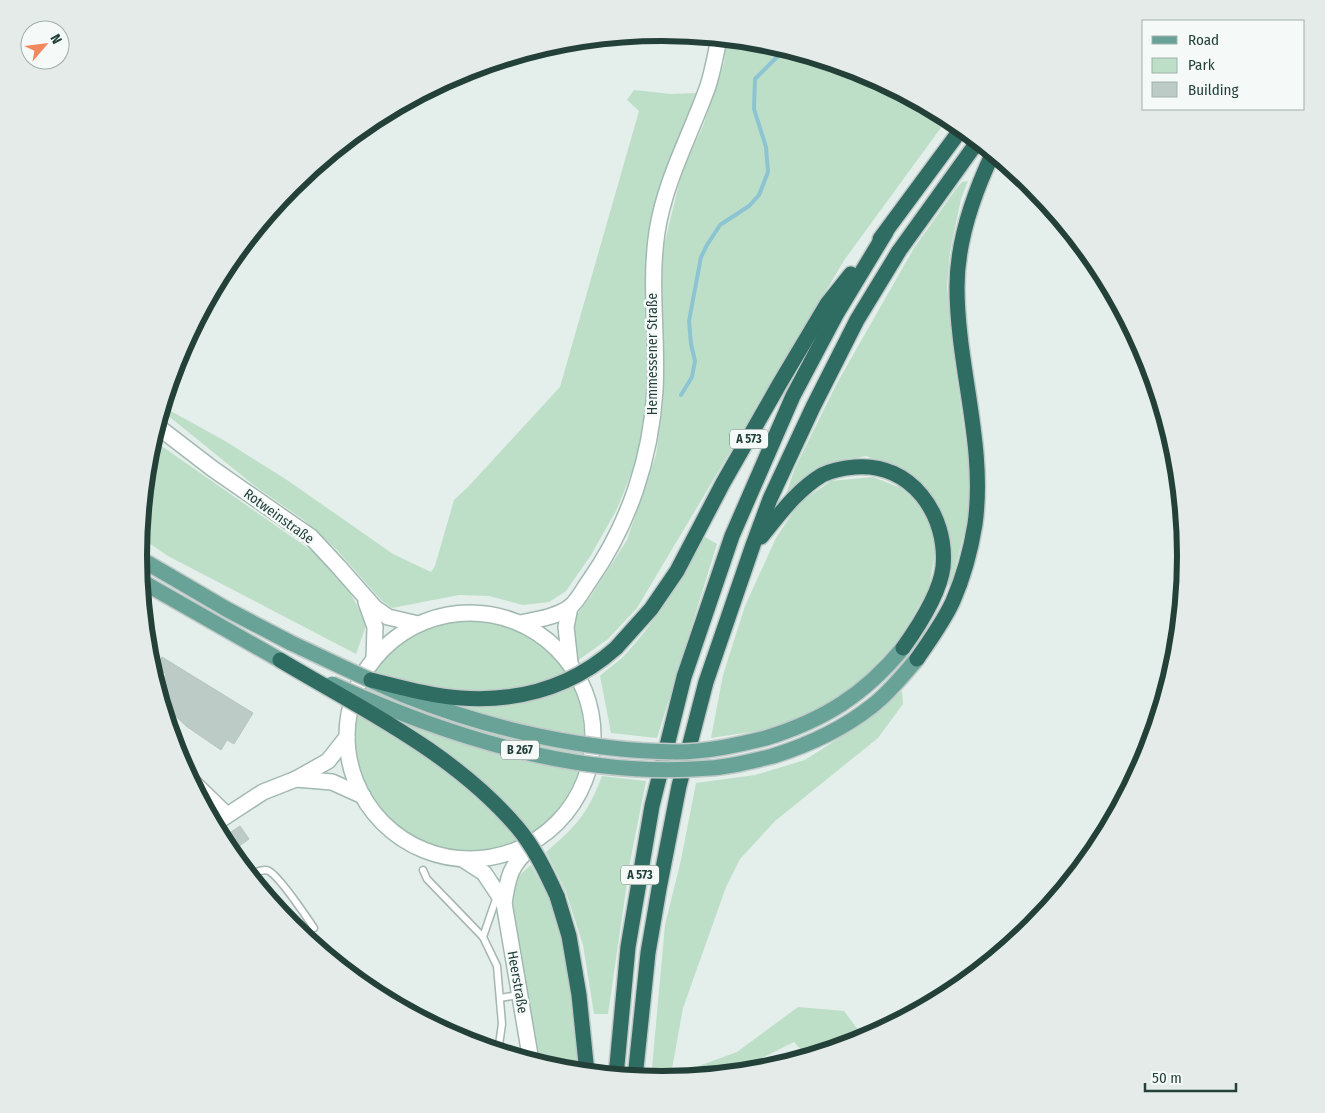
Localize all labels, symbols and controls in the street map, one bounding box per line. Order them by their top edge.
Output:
north arrow [20,20,70,70]
legend [1142,20,1305,110]
text: N [47,31,66,47]
text: Road [1188,31,1219,49]
text: Park [1188,56,1215,74]
text: Building [1188,81,1239,99]
street label: Hemmessener Straße [644,293,661,415]
road number: A 573 [730,429,768,448]
street label: Rotweinstraße [240,485,317,548]
road number: B 267 [501,740,539,760]
road number: A 573 [621,866,659,884]
street label: Heerstraße [504,949,531,1015]
scale bar [1145,1060,1236,1092]
text: 50 m [1152,1069,1182,1087]

